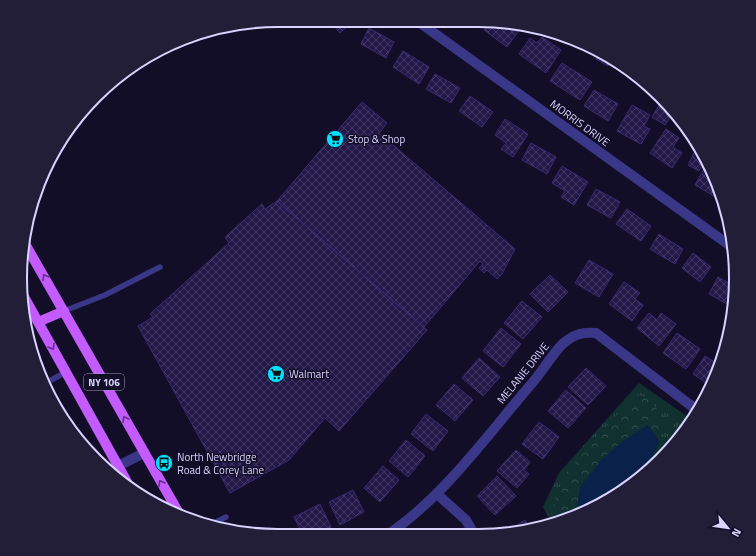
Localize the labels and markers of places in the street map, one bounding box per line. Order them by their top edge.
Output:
supermarket icon: Stop & Shop [325,129,345,149]
place label: Stop & Shop [348,131,405,147]
supermarket icon: Walmart [266,364,286,384]
place label: Walmart [289,366,329,382]
place label: North Newbridge Road & Corey Lane [177,449,264,478]
bus stop icon: North Newbridge Road & Corey Lane [154,453,174,473]

